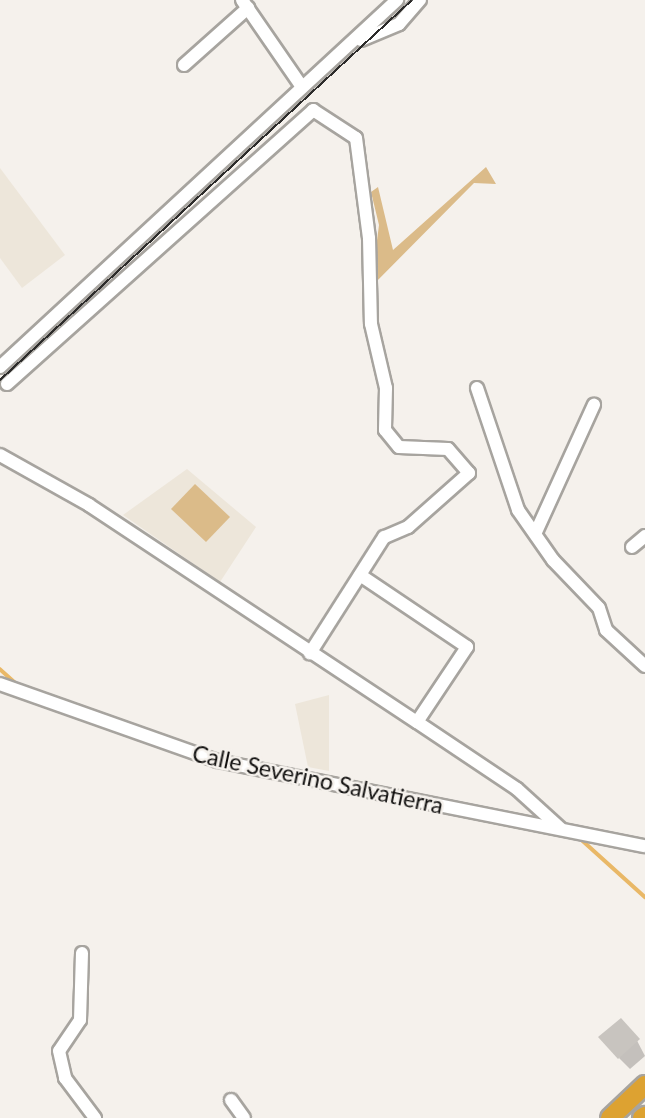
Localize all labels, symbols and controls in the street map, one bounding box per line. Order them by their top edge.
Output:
street label: Calle Severino Salvatierra [190,739,446,819]

